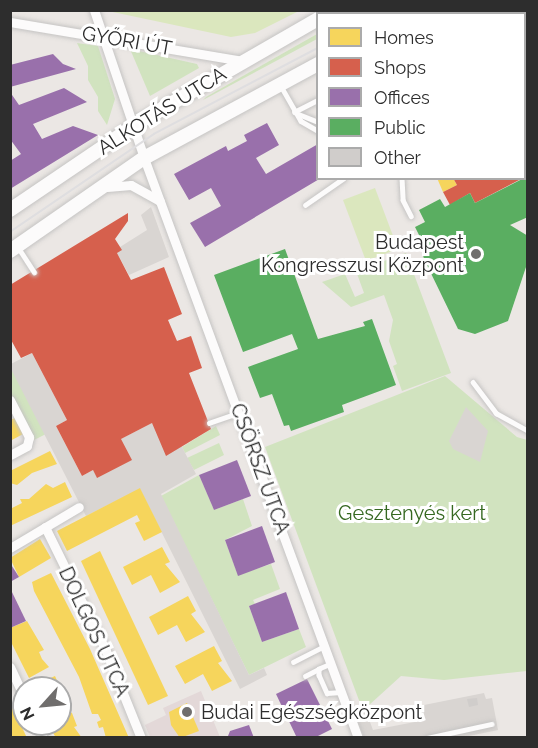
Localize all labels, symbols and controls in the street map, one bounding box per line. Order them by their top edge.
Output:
legend [316,12,526,180]
street label: GYŐRI ÚT [80,21,174,61]
text: Homes [374,27,434,48]
text: Shops [374,57,426,78]
street label: ALKOTÁS UTCA [93,62,231,160]
text: Offices [374,87,430,108]
text: Public [374,117,426,138]
text: Other [374,147,421,168]
place label: Budapest Kongresszusi Központ [261,231,464,278]
marker: Budapest Kongresszusi Központ [469,247,483,261]
street label: CSÖRSZ UTCA [225,400,295,538]
park label: Gesztenyés kert [338,501,486,525]
street label: DOLGOS UTCA [53,563,135,701]
north arrow [12,676,72,736]
place label: Budai Egészségközpont [201,700,422,724]
marker: Budai Egészségközpont [178,703,196,721]
text: N [16,704,39,723]

